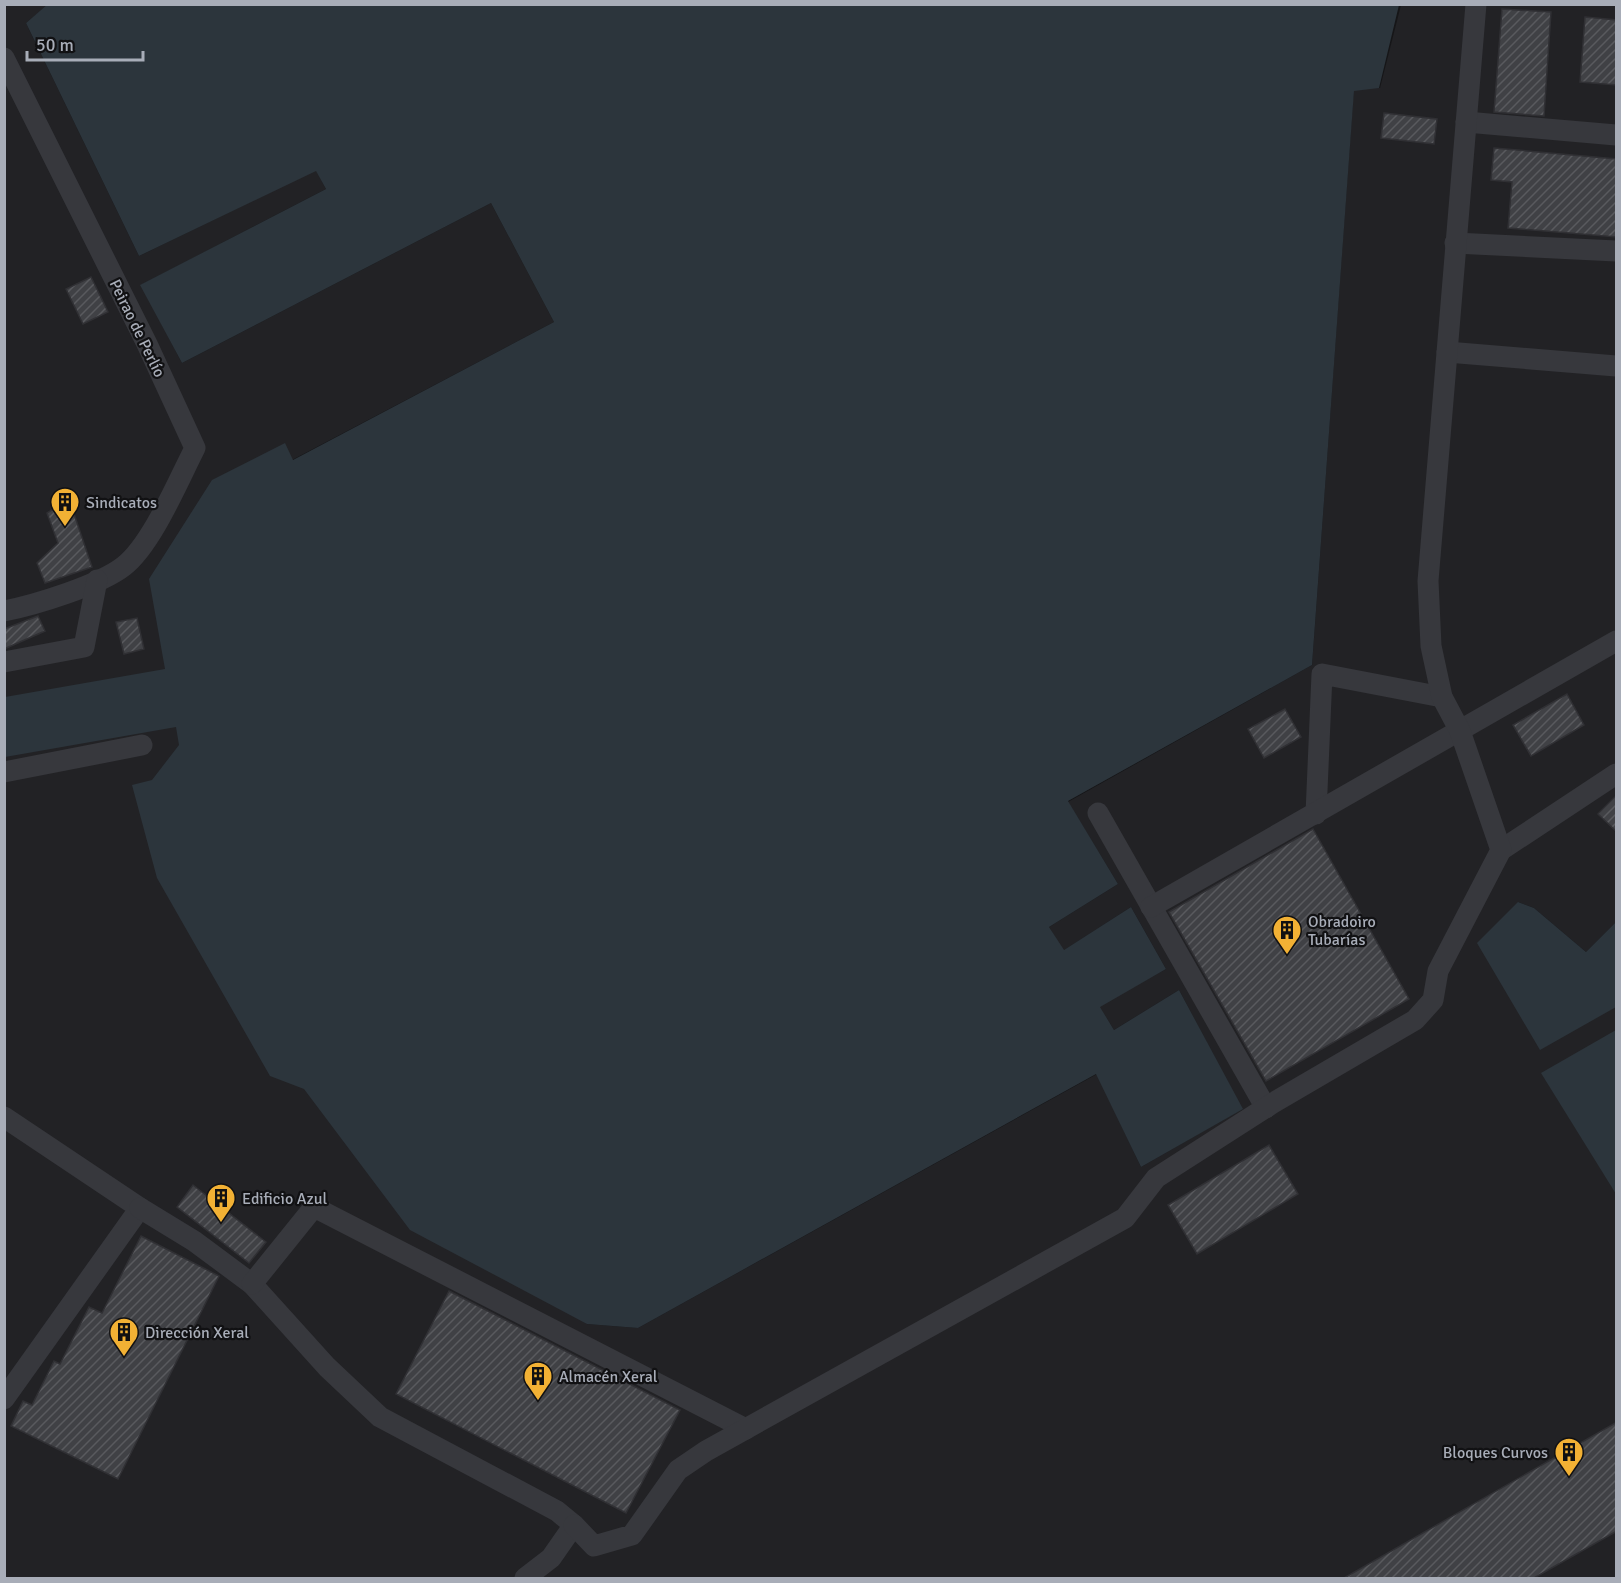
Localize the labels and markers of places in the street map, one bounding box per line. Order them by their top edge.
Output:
building icon: Sindicatos [49,486,81,528]
place label: Sindicatos [86,493,157,513]
place label: Obradoiro Tubarías [1308,912,1376,950]
building icon: Obradoiro Tubarías [1271,914,1303,956]
building icon: Edificio Azul [205,1182,237,1224]
place label: Edificio Azul [242,1189,327,1209]
building icon: Dirección Xeral [108,1316,140,1358]
place label: Dirección Xeral [145,1323,249,1343]
building icon: Almacén Xeral [522,1360,554,1402]
place label: Almacén Xeral [559,1367,658,1387]
building icon: Bloques Curvos [1553,1436,1585,1478]
place label: Bloques Curvos [1443,1443,1548,1463]

